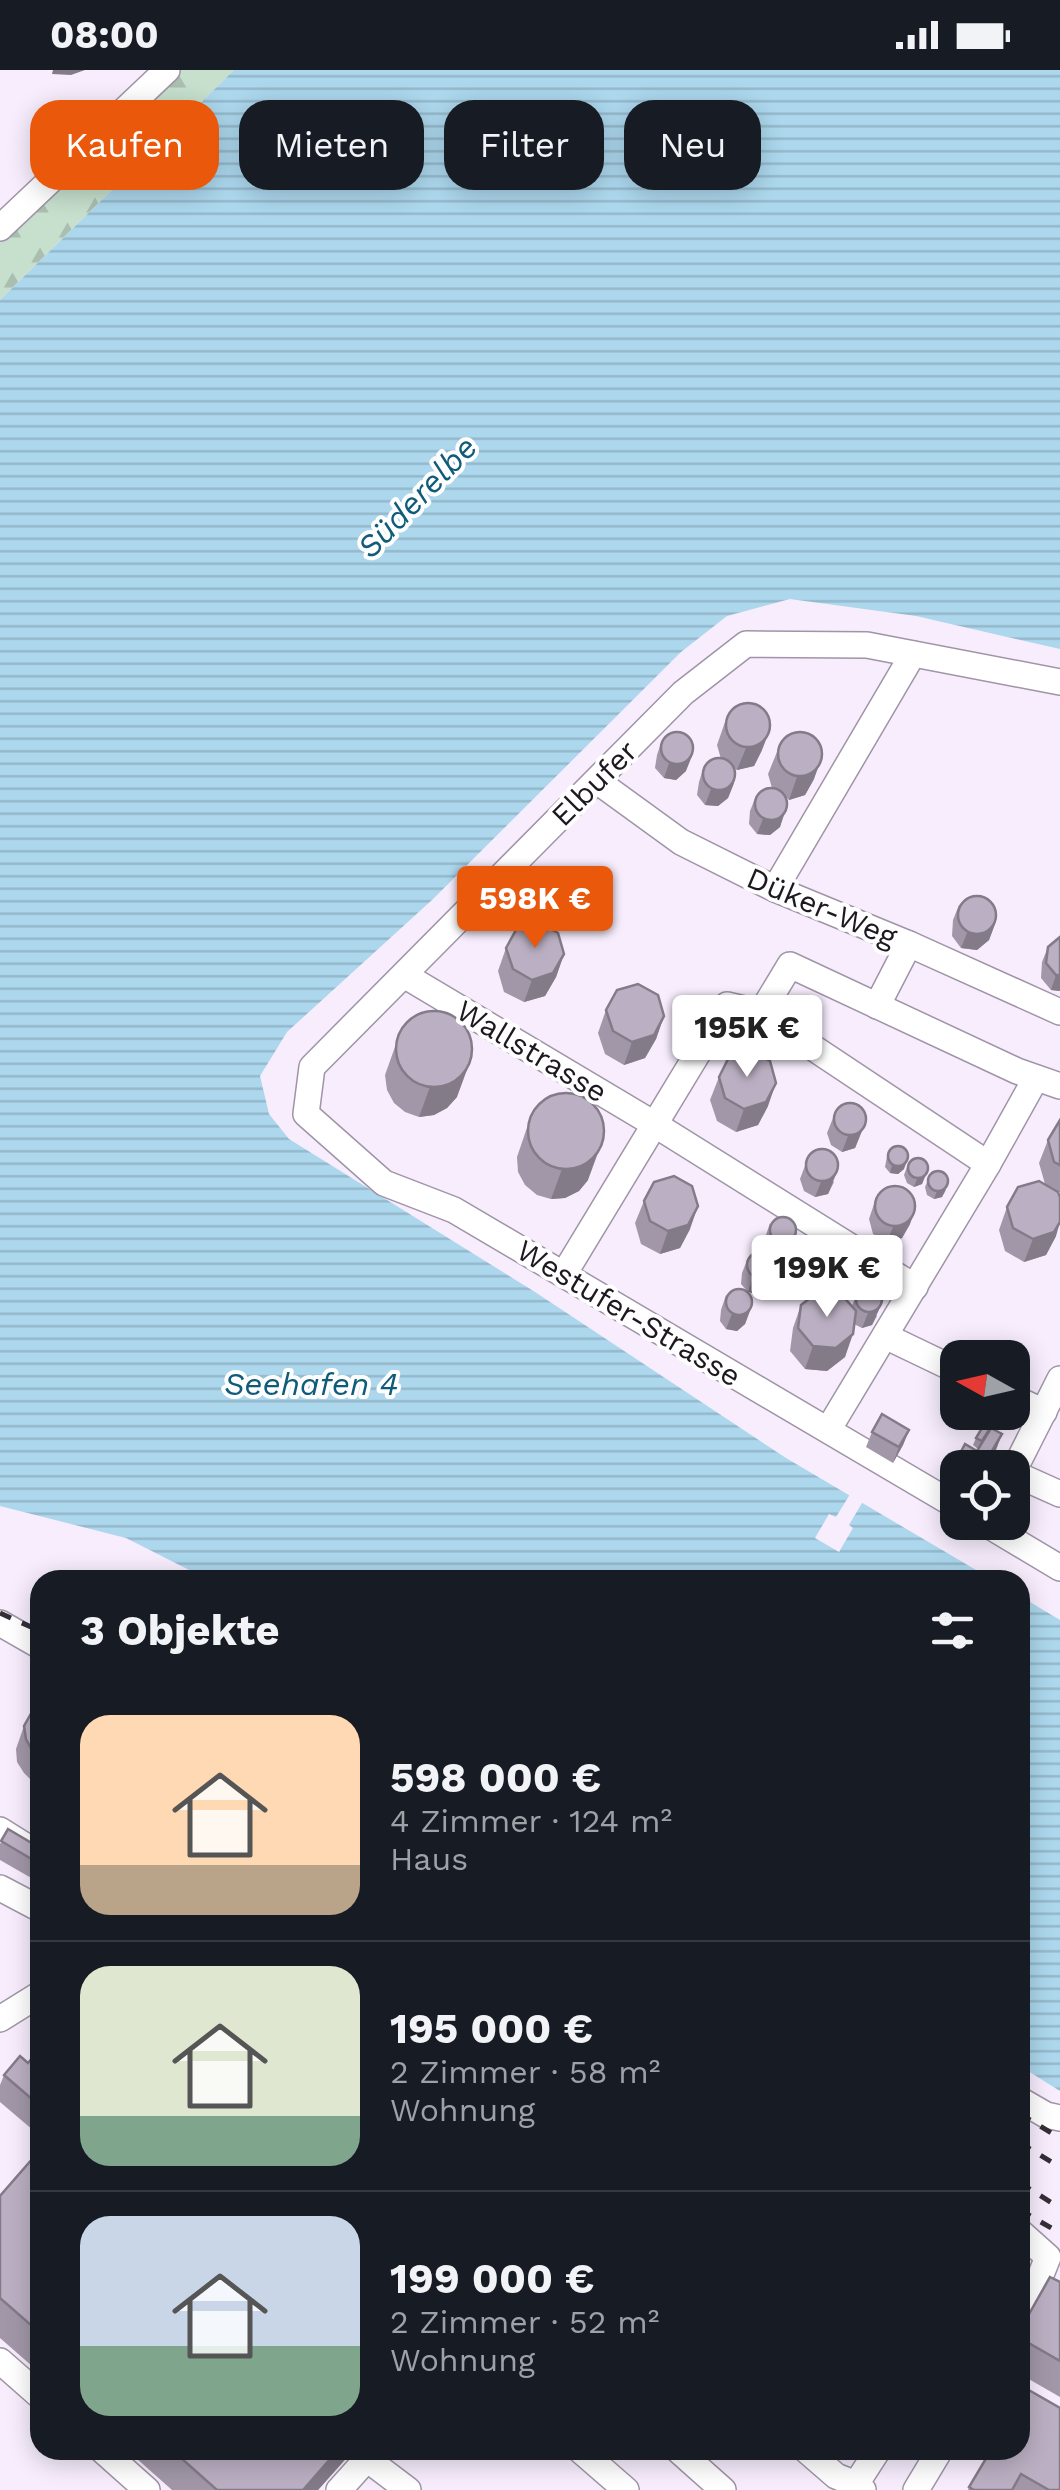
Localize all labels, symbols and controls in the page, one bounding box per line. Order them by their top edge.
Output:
text: 08:00 [50,13,159,57]
chip: Kaufen [30,100,219,190]
chip: Mieten [239,100,424,190]
chip: Filter [444,100,604,190]
chip: Neu [624,100,761,190]
water label: Süderelbe [349,428,485,566]
street label: Elbufer [544,733,644,833]
street label: Düker-Weg [742,860,902,954]
pin: 598K € [454,866,616,951]
text: 598K € [479,879,591,917]
street label: Wallstrasse [451,992,613,1110]
pin: 195K € [666,995,828,1080]
text: 195K € [694,1008,800,1046]
street label: Westufer-Strasse [511,1232,747,1394]
pin: 199K € [746,1235,908,1320]
text: 199K € [774,1248,880,1286]
north arrow [940,1340,1030,1430]
map controls [940,1340,1030,1540]
water label: Seehafen 4 [224,1365,398,1403]
button: locate [940,1450,1030,1540]
icon: filters [925,1603,980,1658]
text: 3 Objekte [80,1606,279,1655]
text: 598 000 € [390,1753,601,1802]
icon: home [160,1755,280,1875]
text: 4 Zimmer · 124 m² [390,1802,672,1840]
text: Haus [390,1840,468,1878]
text: 195 000 € [390,2004,593,2053]
icon: home [160,2006,280,2126]
text: 2 Zimmer · 58 m² [390,2053,661,2091]
text: Wohnung [390,2091,535,2129]
text: 199 000 € [390,2254,595,2303]
icon: home [160,2256,280,2376]
text: 2 Zimmer · 52 m² [390,2303,659,2341]
text: Wohnung [390,2341,535,2379]

